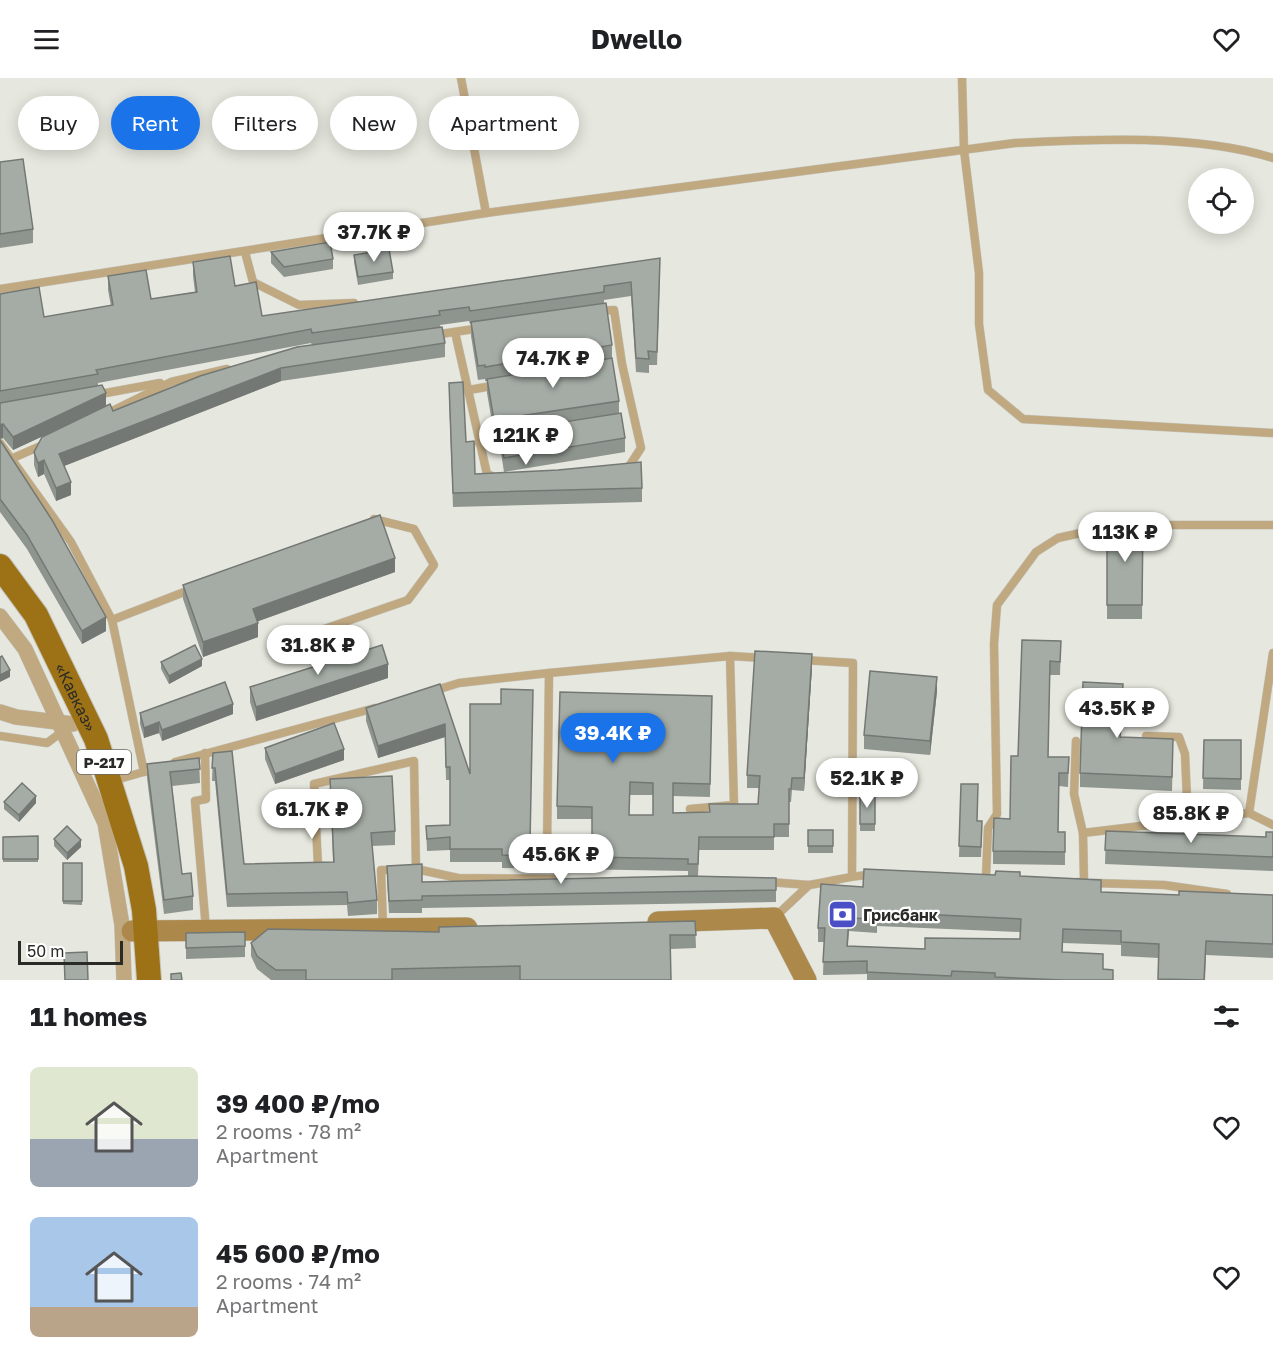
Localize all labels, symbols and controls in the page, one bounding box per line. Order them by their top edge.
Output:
icon: menu [30,23,63,56]
text: Dwello [591,23,682,55]
icon: heart [1210,23,1243,56]
chip: Buy [18,96,99,150]
chip: Rent [111,96,200,150]
chip: Filters [212,96,318,150]
chip: New [330,96,417,150]
chip: Apartment [429,96,579,150]
map controls [1188,168,1254,234]
button: locate [1188,168,1254,234]
pin: 37.7K ₽ [319,212,429,263]
text: 37.7K ₽ [337,219,411,243]
pin: 74.7K ₽ [498,338,608,389]
text: 74.7K ₽ [516,345,590,369]
pin: 121K ₽ [477,415,575,466]
text: 121K ₽ [493,422,559,446]
pin: 113K ₽ [1076,512,1174,563]
text: 113K ₽ [1092,519,1158,543]
pin: 31.8K ₽ [263,625,373,676]
text: 31.8K ₽ [281,632,355,656]
street label: «Кавказ» [51,660,101,735]
pin: 43.5K ₽ [1062,688,1172,739]
text: 43.5K ₽ [1079,695,1155,719]
pin: 39.4K ₽ [558,713,668,764]
text: 39.4K ₽ [575,720,651,744]
road number: Р-217 [77,750,131,774]
pin: 52.1K ₽ [812,758,922,809]
text: 52.1K ₽ [830,765,904,789]
pin: 61.7K ₽ [257,789,367,840]
pin: 85.8K ₽ [1136,793,1246,844]
text: 61.7K ₽ [275,796,349,820]
text: 85.8K ₽ [1152,800,1230,824]
pin: 45.6K ₽ [506,834,616,885]
text: 45.6K ₽ [523,841,599,865]
bank icon: Грисбанк [826,899,858,931]
place label: Грисбанк [863,905,939,925]
scale bar [18,938,123,966]
text: 50 m [27,941,64,961]
icon: filters [1210,1000,1243,1033]
text: 11 homes [30,1001,147,1032]
text: 39 400 ₽/mo [216,1088,380,1119]
icon: home [78,1091,150,1163]
icon: heart [1210,1111,1243,1144]
text: 2 rooms · 78 m² [216,1119,361,1143]
text: Apartment [216,1143,319,1167]
text: 45 600 ₽/mo [216,1238,380,1269]
icon: home [78,1241,150,1313]
icon: heart [1210,1261,1243,1294]
text: 2 rooms · 74 m² [216,1269,361,1293]
text: Apartment [216,1293,319,1317]

